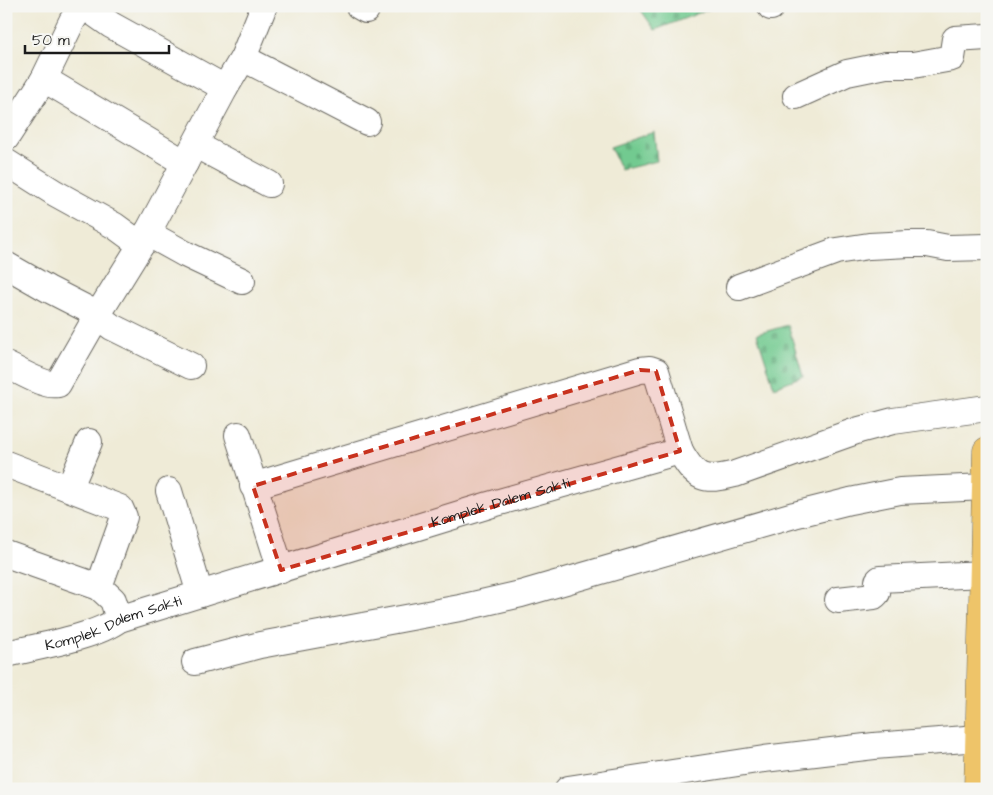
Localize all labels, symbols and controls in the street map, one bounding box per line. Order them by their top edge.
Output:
scale bar [25,22,169,54]
text: 50 m [32,30,70,51]
street label: Komplek Dalem Sakti [429,472,573,533]
street label: Komplek Dalem Sakti [43,590,185,656]

